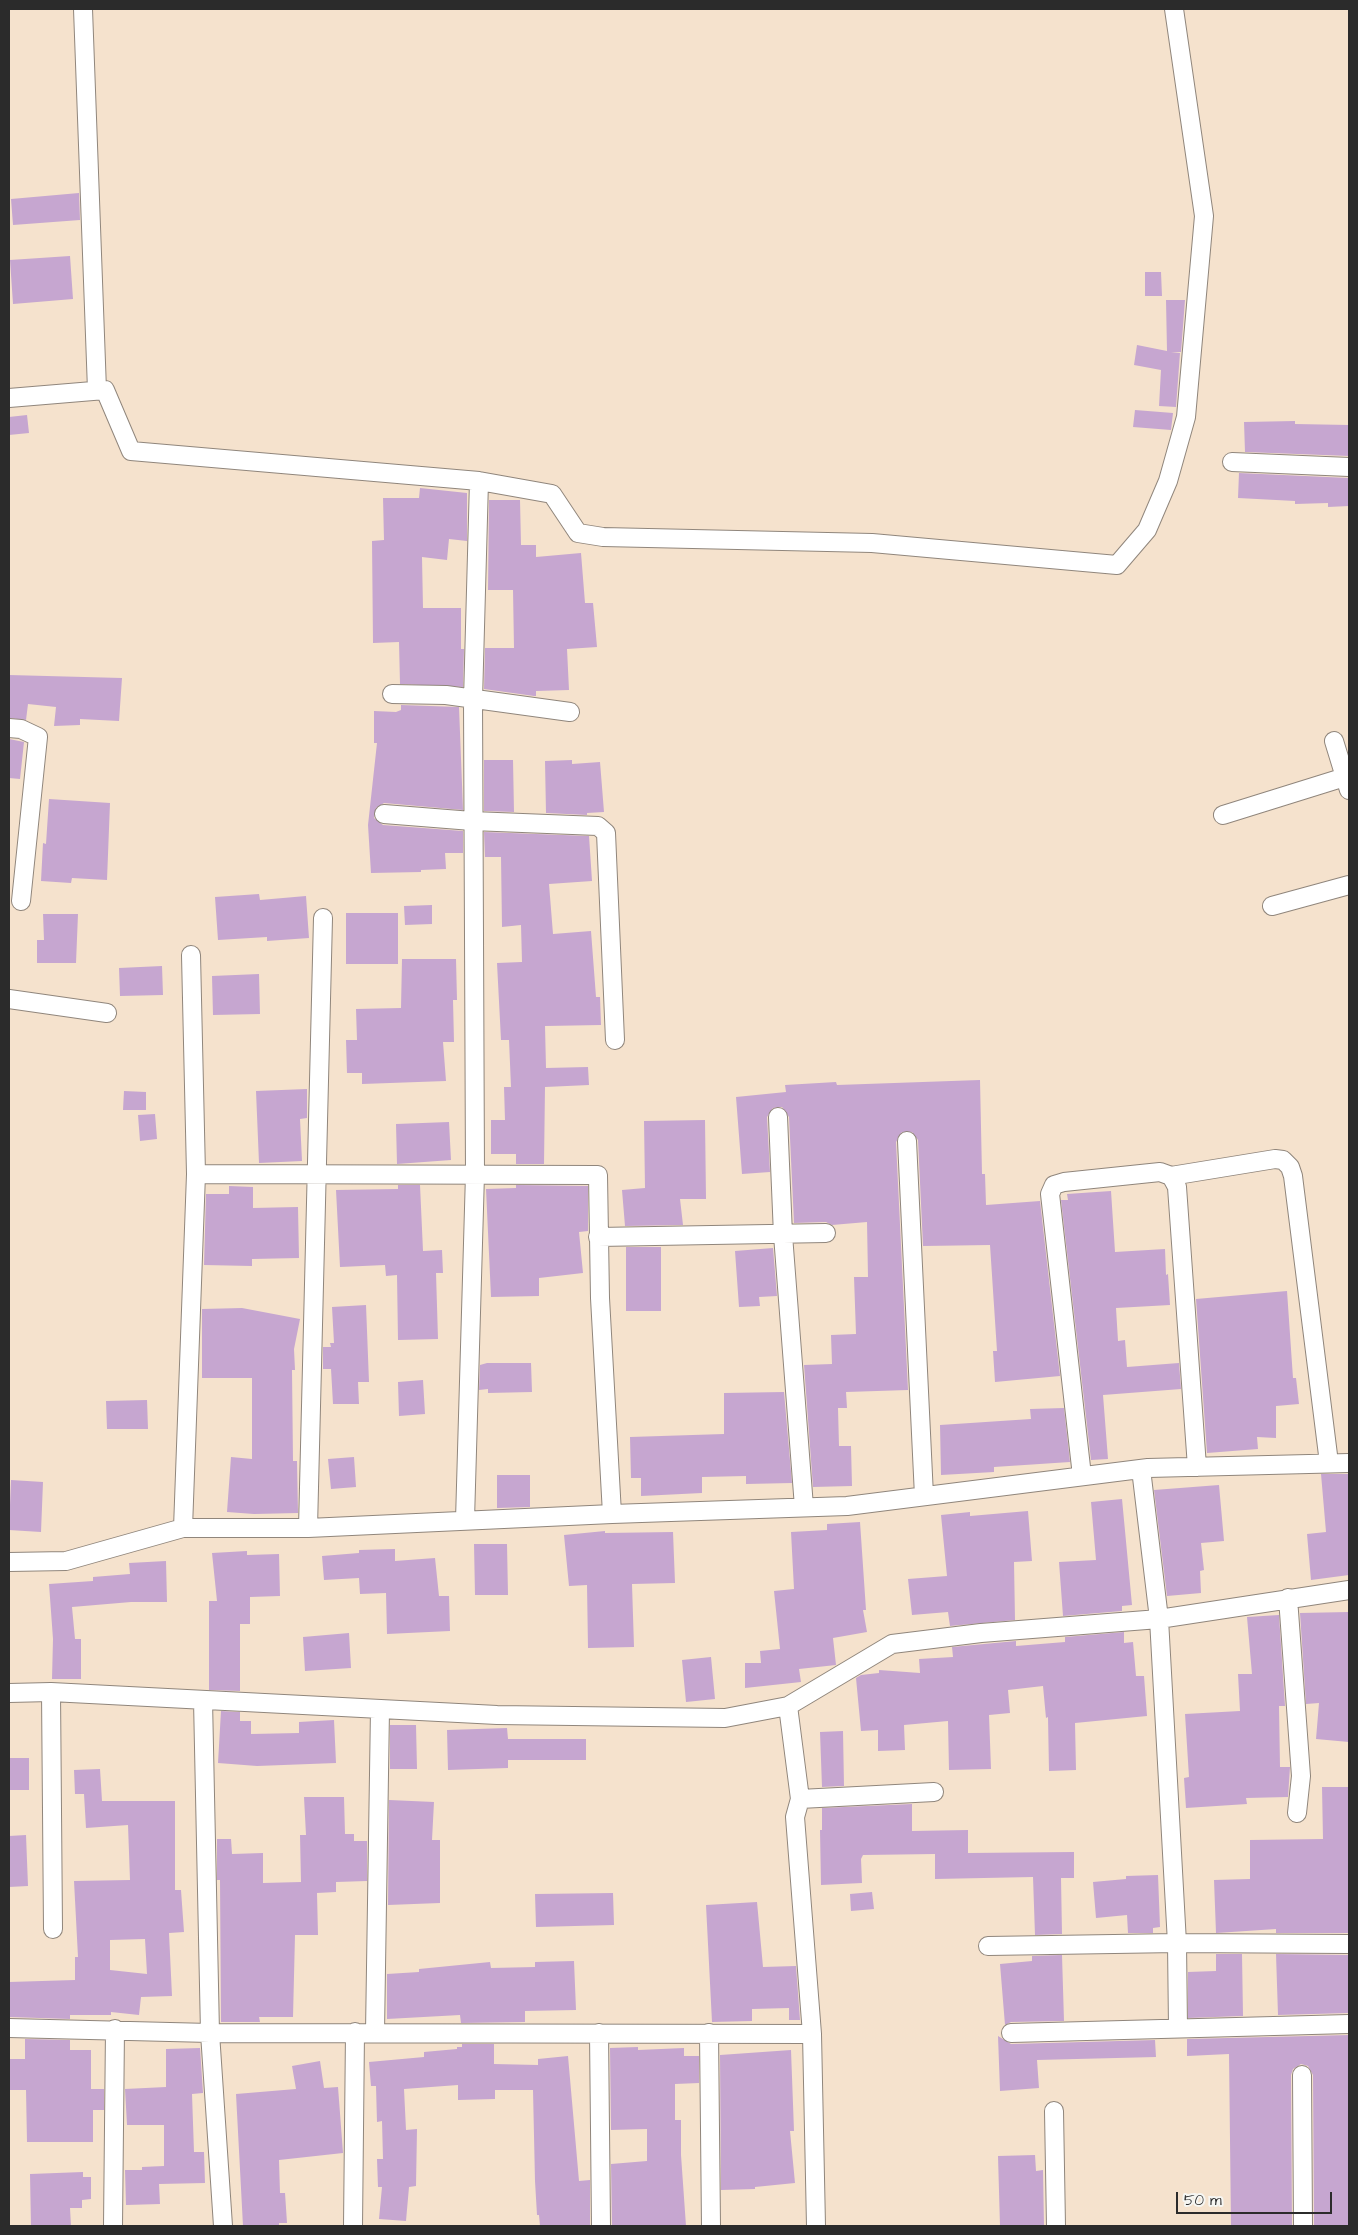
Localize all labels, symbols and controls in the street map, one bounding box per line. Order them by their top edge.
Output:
scale bar [1178,2182,1334,2214]
text: 50 m [1184,2190,1222,2211]

